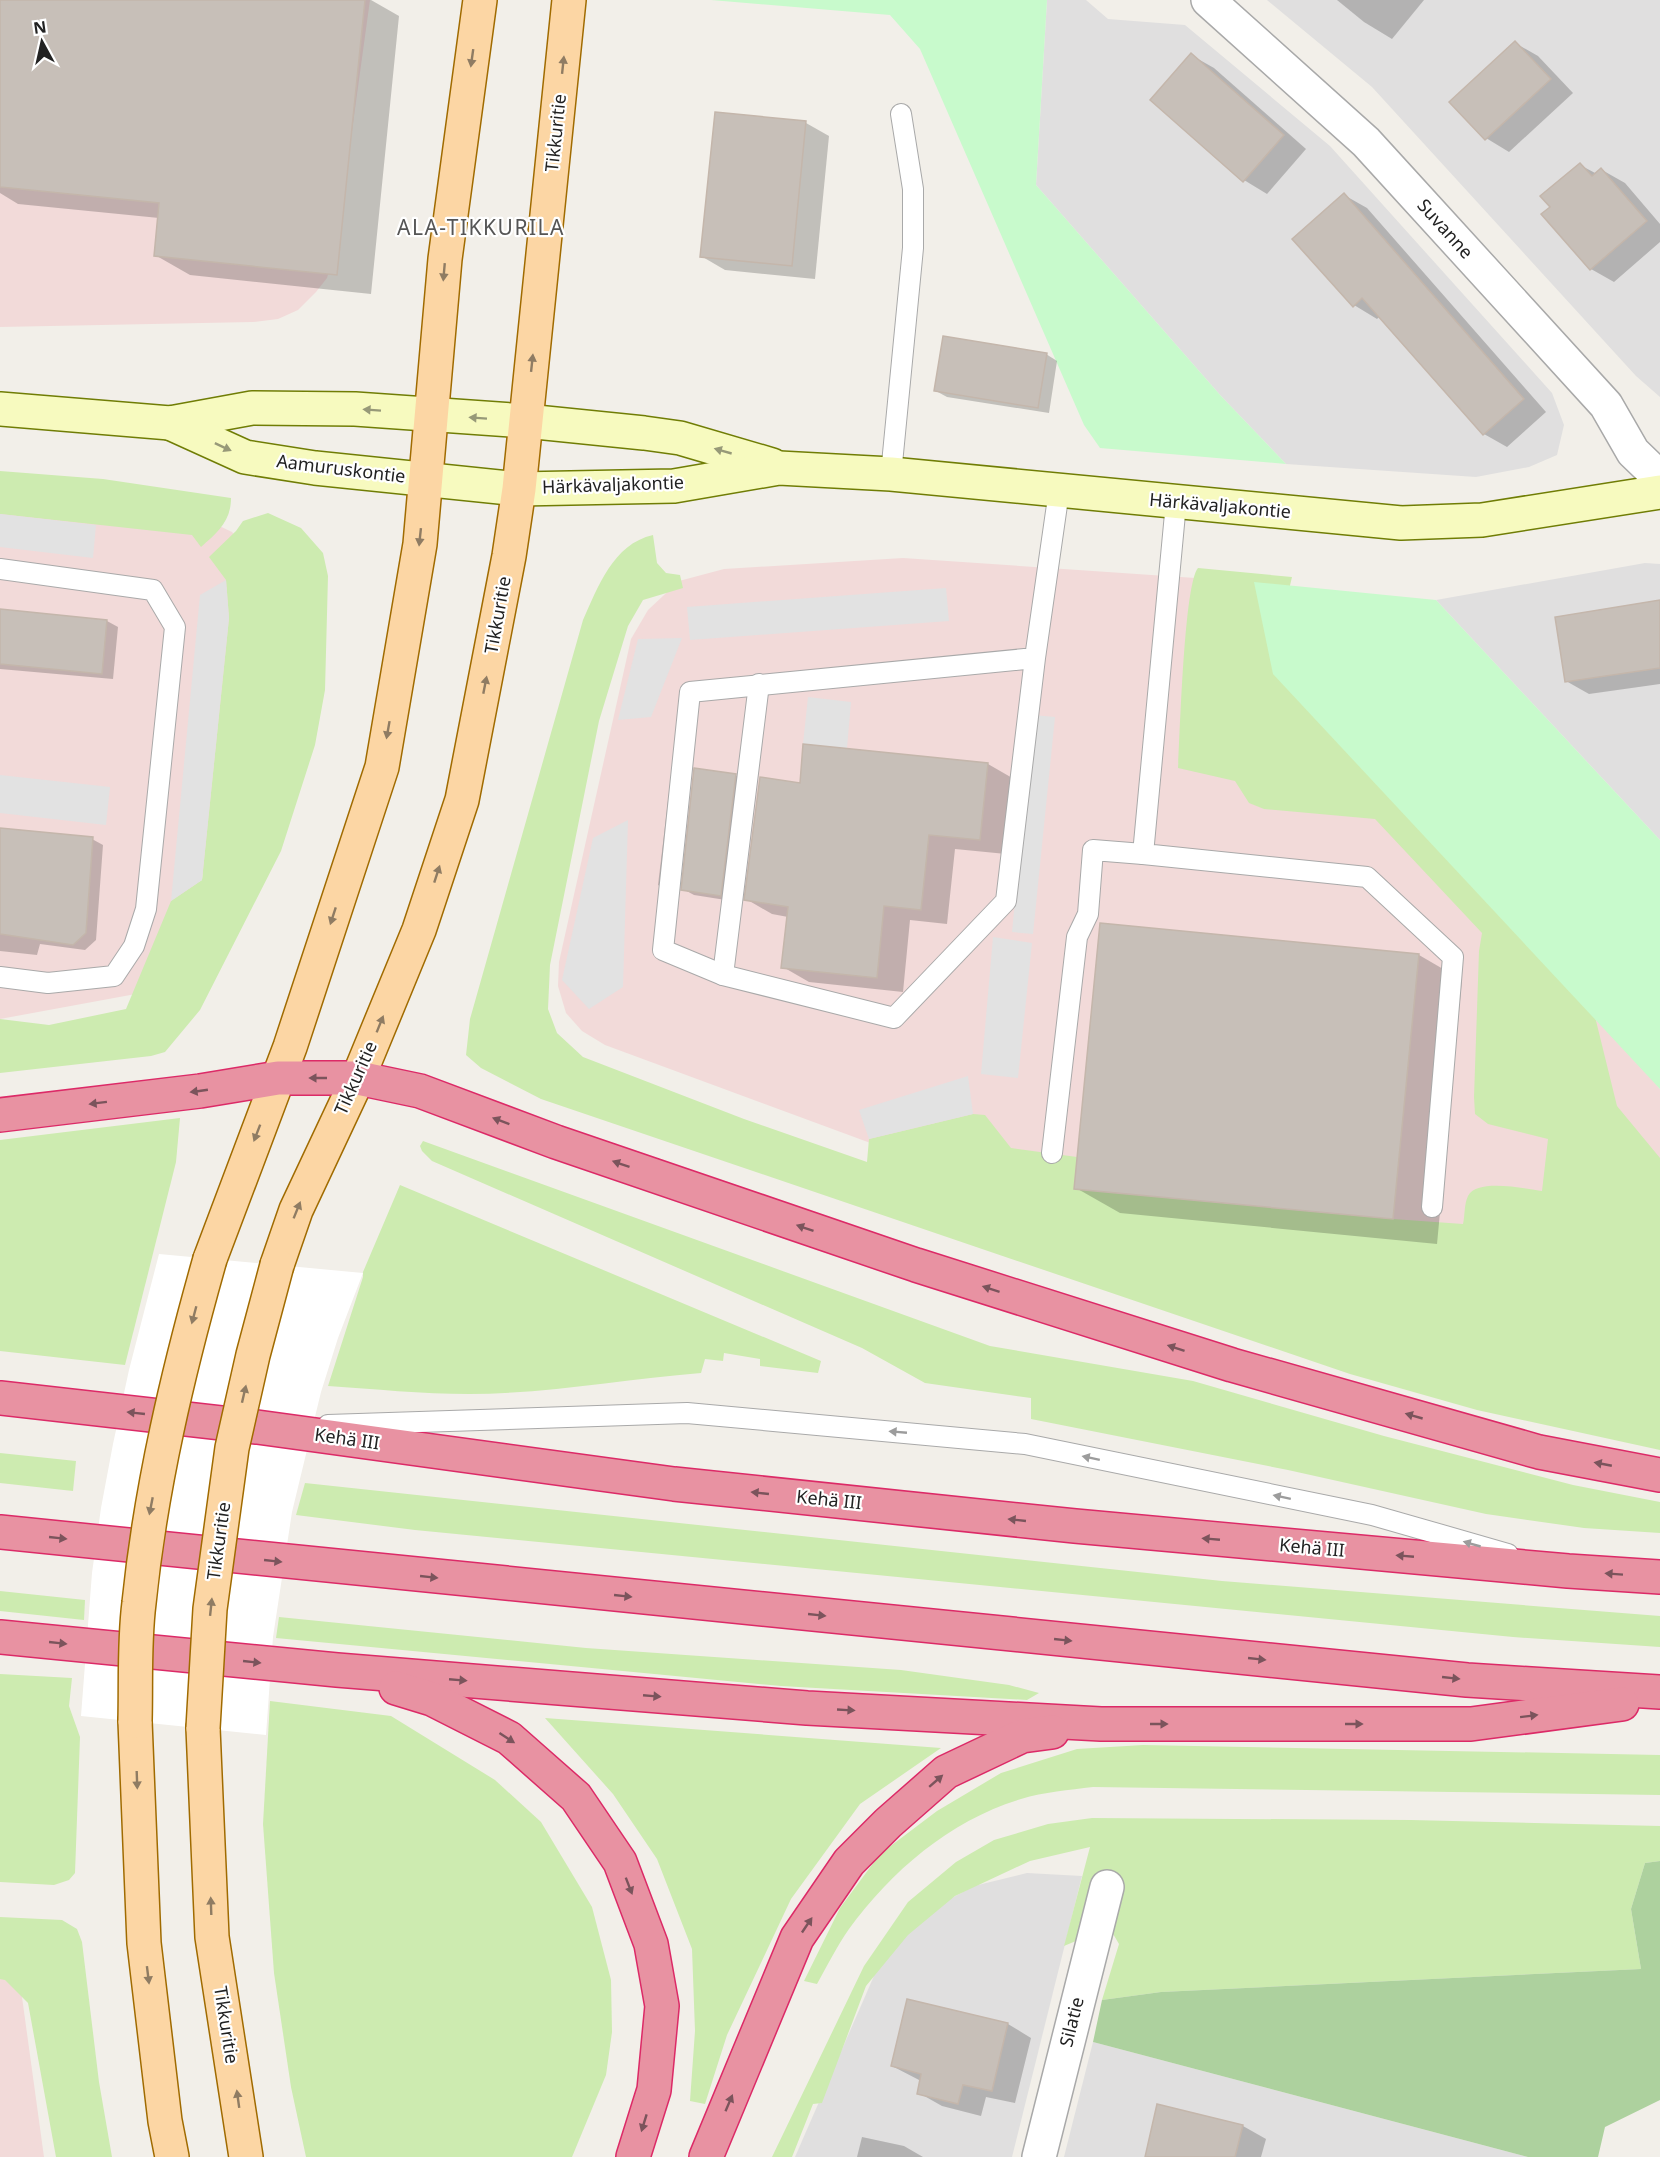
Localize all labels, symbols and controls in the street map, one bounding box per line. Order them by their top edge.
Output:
north arrow [12,12,72,72]
text: N [32,15,48,39]
one-way arrow [467,49,477,68]
one-way arrow [558,55,567,74]
street label: Tikkuritie [539,93,571,173]
street label: Suvanne [1413,193,1479,263]
district label: ALA-TIKKURILA [397,213,565,241]
one-way arrow [439,263,449,282]
one-way arrow [527,353,537,372]
one-way arrow [363,405,382,415]
one-way arrow [469,413,488,422]
one-way arrow [215,442,233,452]
one-way arrow [714,446,732,455]
street label: Aamuruskontie [275,448,407,488]
street label: Härkävaljakontie [542,470,684,498]
street label: Härkävaljakontie [1148,487,1292,523]
one-way arrow [416,528,425,547]
street label: Tikkuritie [478,574,516,656]
one-way arrow [481,676,490,695]
one-way arrow [383,720,392,739]
one-way arrow [433,865,443,883]
one-way arrow [327,907,337,925]
one-way arrow [375,1014,385,1032]
street label: Tikkuritie [328,1037,382,1118]
one-way arrow [308,1073,327,1083]
one-way arrow [190,1086,209,1095]
one-way arrow [89,1099,108,1108]
one-way arrow [492,1116,510,1126]
one-way arrow [252,1124,262,1142]
one-way arrow [612,1159,630,1169]
one-way arrow [293,1201,302,1219]
one-way arrow [796,1222,814,1232]
one-way arrow [982,1284,1000,1293]
one-way arrow [189,1307,198,1325]
one-way arrow [1167,1342,1185,1352]
one-way arrow [240,1384,250,1403]
one-way arrow [126,1408,145,1418]
one-way arrow [1405,1411,1423,1421]
street label: Kehä III [313,1422,381,1454]
one-way arrow [889,1427,908,1437]
one-way arrow [1082,1452,1101,1462]
one-way arrow [1593,1459,1612,1468]
street label: Kehä III [795,1484,863,1514]
one-way arrow [751,1488,770,1498]
one-way arrow [1273,1492,1292,1501]
one-way arrow [147,1496,156,1515]
street label: Tikkuritie [201,1500,235,1581]
one-way arrow [1008,1515,1027,1525]
street label: Kehä III [1278,1532,1346,1562]
one-way arrow [49,1533,68,1543]
one-way arrow [1202,1534,1221,1543]
one-way arrow [1462,1538,1481,1548]
one-way arrow [1396,1551,1415,1561]
one-way arrow [264,1556,283,1565]
one-way arrow [1605,1570,1624,1579]
one-way arrow [420,1572,439,1581]
one-way arrow [614,1591,633,1601]
one-way arrow [206,1597,216,1616]
one-way arrow [808,1610,827,1620]
one-way arrow [1053,1635,1072,1645]
one-way arrow [49,1638,68,1648]
one-way arrow [1247,1654,1266,1664]
one-way arrow [243,1657,262,1667]
one-way arrow [1442,1673,1461,1683]
one-way arrow [448,1675,467,1685]
one-way arrow [643,1691,662,1701]
one-way arrow [837,1706,856,1715]
one-way arrow [1520,1711,1539,1721]
one-way arrow [1150,1719,1169,1729]
one-way arrow [1345,1719,1364,1729]
one-way arrow [499,1733,515,1744]
one-way arrow [133,1770,142,1789]
one-way arrow [928,1775,943,1788]
one-way arrow [625,1877,635,1895]
one-way arrow [206,1897,215,1916]
one-way arrow [801,1916,812,1933]
one-way arrow [143,1965,152,1984]
street label: Tikkuritie [209,1984,245,2065]
street label: Silatie [1053,1994,1089,2049]
one-way arrow [233,2089,242,2108]
one-way arrow [725,2094,734,2112]
one-way arrow [639,2114,648,2132]

